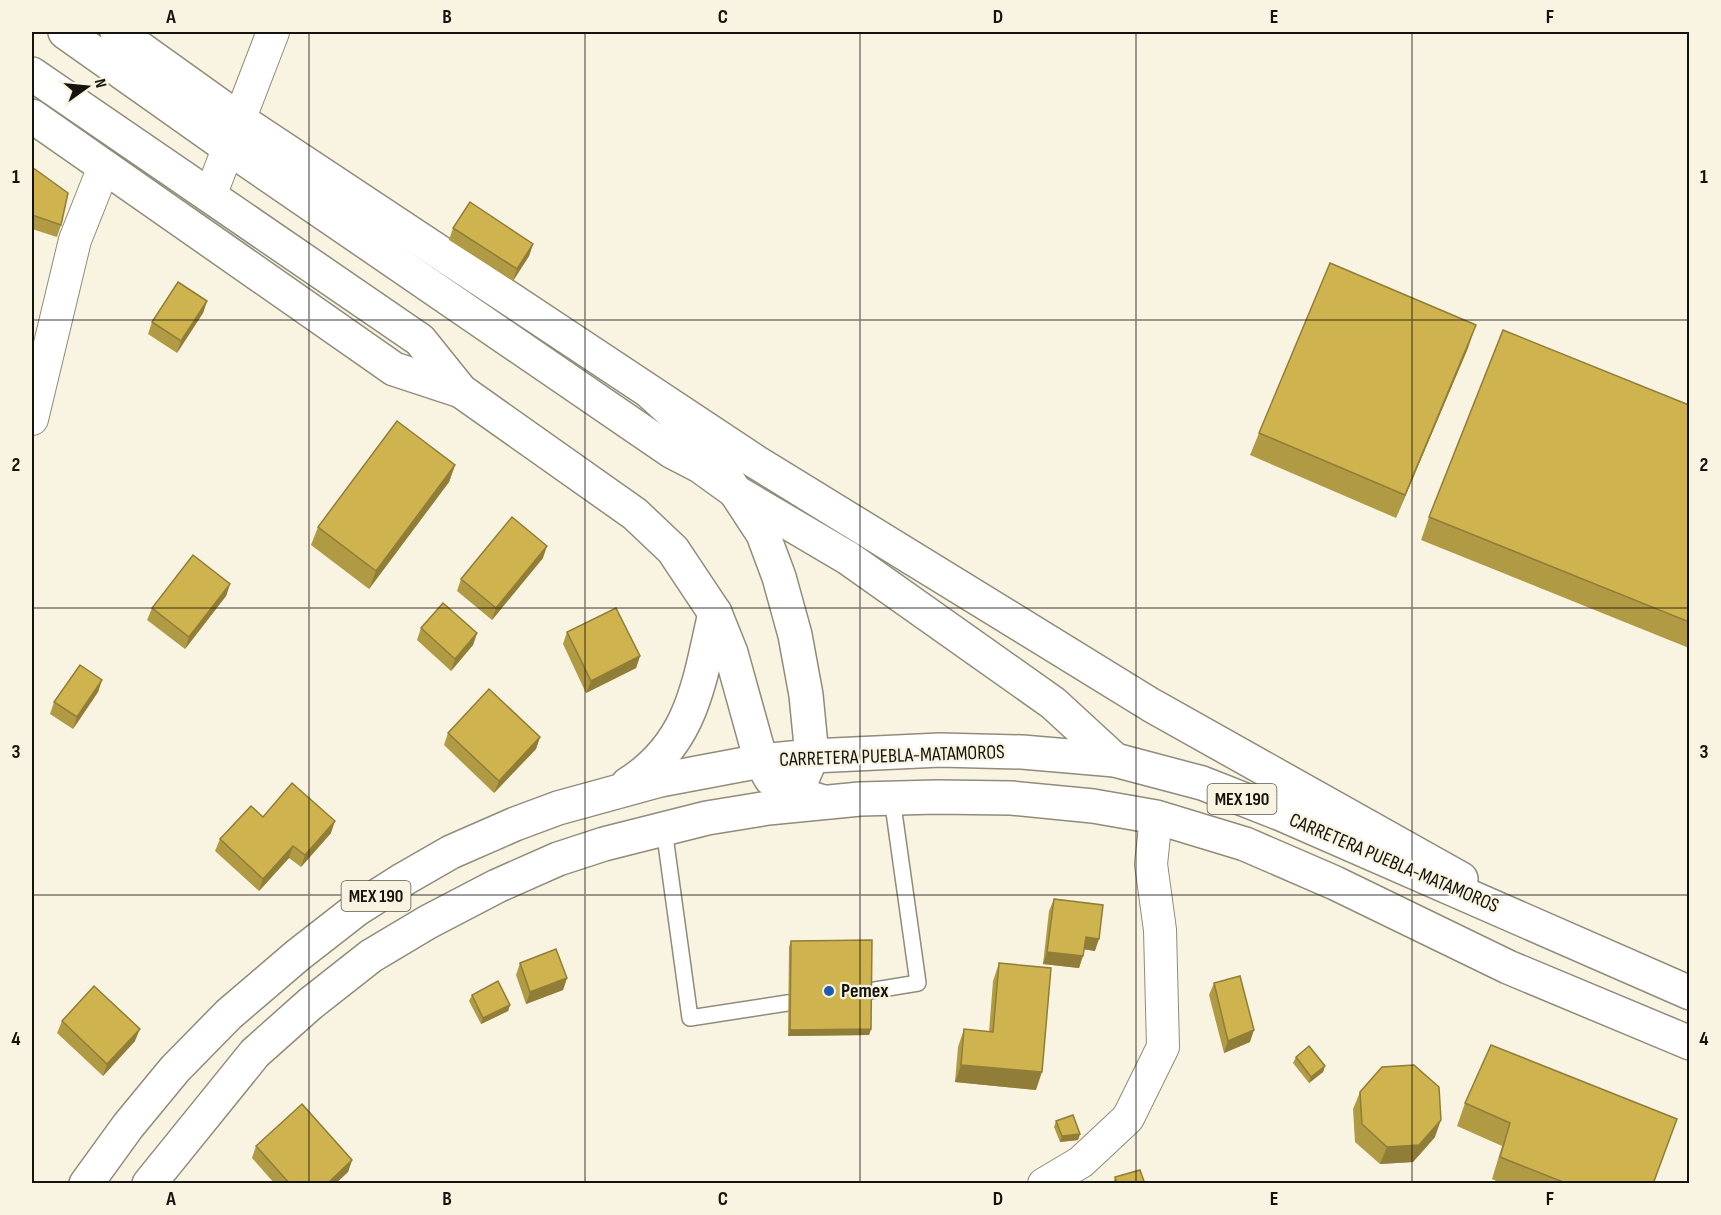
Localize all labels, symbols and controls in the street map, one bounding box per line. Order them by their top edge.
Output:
text: A [165,5,176,29]
text: B [442,5,452,29]
text: C [718,5,728,29]
text: D [993,5,1003,29]
text: E [1270,5,1278,29]
text: F [1546,5,1554,29]
north arrow [57,57,117,117]
text: N [90,77,110,90]
text: 1 [12,165,20,189]
text: 1 [1700,165,1708,189]
text: 2 [12,453,20,477]
text: 2 [1700,453,1708,477]
text: 3 [12,740,21,764]
street label: CARRETERA PUEBLA-MATAMOROS [779,740,1005,772]
text: 3 [1700,740,1709,764]
road number: MEX 190 [1208,784,1276,814]
street label: CARRETERA PUEBLA-MATAMOROS [1286,808,1502,918]
road number: MEX 190 [342,881,410,911]
place label: Pemex [841,979,889,1003]
marker: Pemex [822,984,836,998]
text: 4 [11,1027,21,1051]
text: 4 [1699,1027,1709,1051]
text: A [165,1187,176,1211]
text: B [442,1187,452,1211]
text: C [718,1187,728,1211]
text: D [993,1187,1003,1211]
text: E [1270,1187,1278,1211]
text: F [1546,1187,1554,1211]

